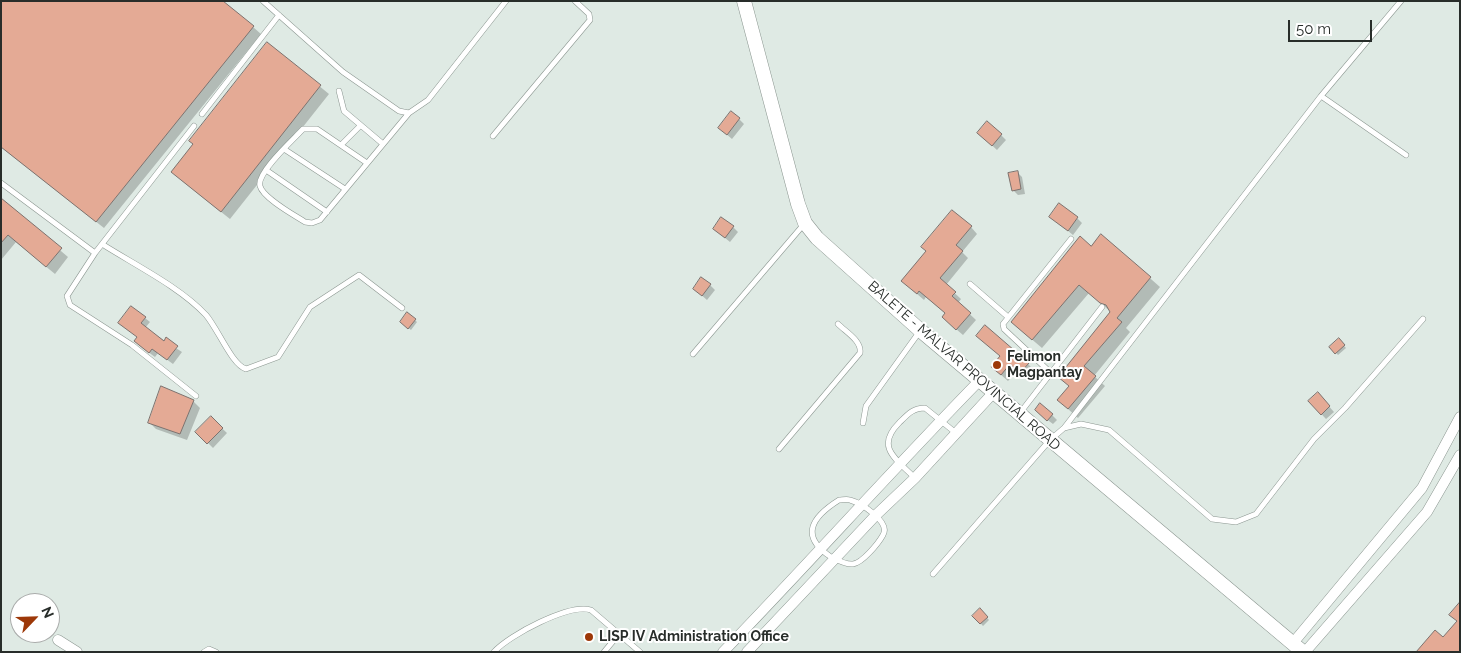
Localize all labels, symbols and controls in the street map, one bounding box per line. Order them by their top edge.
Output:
scale bar [1291,10,1375,42]
text: 50 m [1296,20,1331,38]
street label: BALETE - MALVAR PROVINCIAL ROAD [864,278,1064,454]
place label: Felimon Magpantay [1007,349,1082,382]
marker: Felimon Magpantay [991,359,1003,371]
north arrow [10,593,60,643]
text: N [38,604,57,620]
place label: LISP IV Administration Office [599,629,789,645]
marker: LISP IV Administration Office [583,631,595,643]

